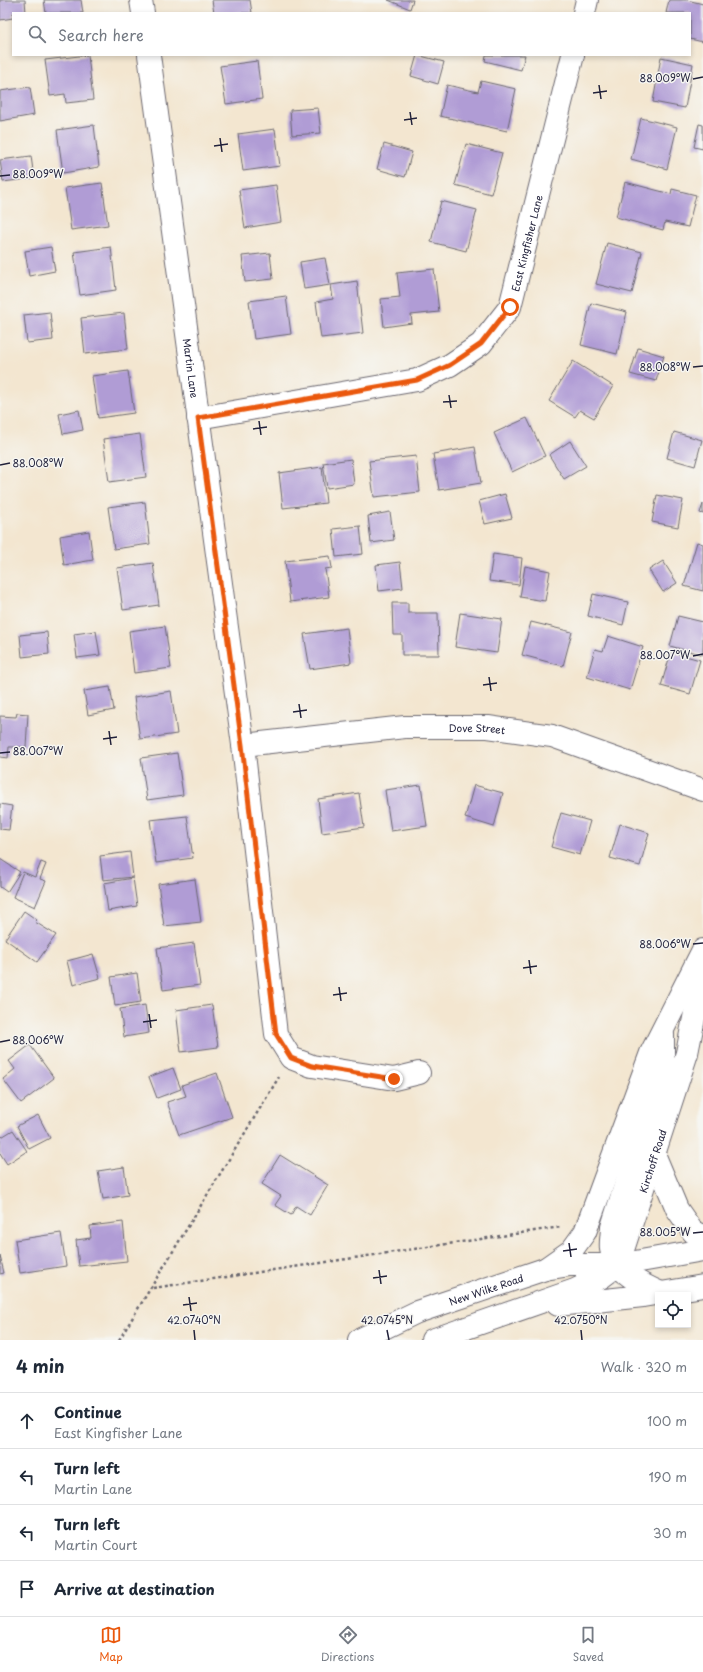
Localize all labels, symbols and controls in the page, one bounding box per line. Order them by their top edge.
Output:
search box [12,12,691,56]
icon: search [26,23,48,45]
text: Search here [58,23,144,46]
text: 88.009°W [639,70,691,85]
text: 88.009°W [12,166,64,181]
street label: East Kingfisher Lane [507,193,545,293]
route start [501,298,519,316]
street label: Martin Lane [180,337,203,399]
text: 88.008°W [639,359,691,374]
text: 88.008°W [12,455,64,470]
text: 88.007°W [640,647,691,662]
street label: Dove Street [449,719,506,737]
text: 88.007°W [13,743,64,758]
text: 88.006°W [639,936,692,951]
text: 88.006°W [12,1032,65,1047]
route end [385,1070,403,1088]
street label: Kirchoff Road [635,1127,669,1195]
text: 88.005°W [639,1224,691,1239]
street label: New Wilke Road [446,1269,525,1308]
map controls [655,1292,691,1328]
button: locate [655,1292,691,1328]
text: 42.0740°N [167,1312,221,1327]
text: 42.0745°N [361,1312,413,1327]
text: 42.0750°N [554,1312,608,1327]
text: 4 min [16,1353,64,1379]
text: Walk · 320 m [601,1357,687,1376]
text: Continue [54,1400,122,1423]
icon: ahead [16,1410,38,1432]
text: 100 m [647,1411,687,1430]
text: East Kingfisher Lane [54,1423,183,1442]
text: Turn left [54,1456,120,1479]
icon: left [16,1466,38,1488]
text: 190 m [648,1467,687,1486]
text: Martin Lane [54,1479,132,1498]
text: Turn left [54,1512,120,1535]
icon: left [16,1522,38,1544]
text: 30 m [653,1523,687,1542]
text: Martin Court [54,1535,137,1554]
text: Arrive at destination [54,1577,215,1600]
icon: arrive [16,1578,38,1600]
tab: Map [99,1624,123,1665]
tab: Directions [321,1624,374,1665]
tab: Saved [573,1624,604,1665]

